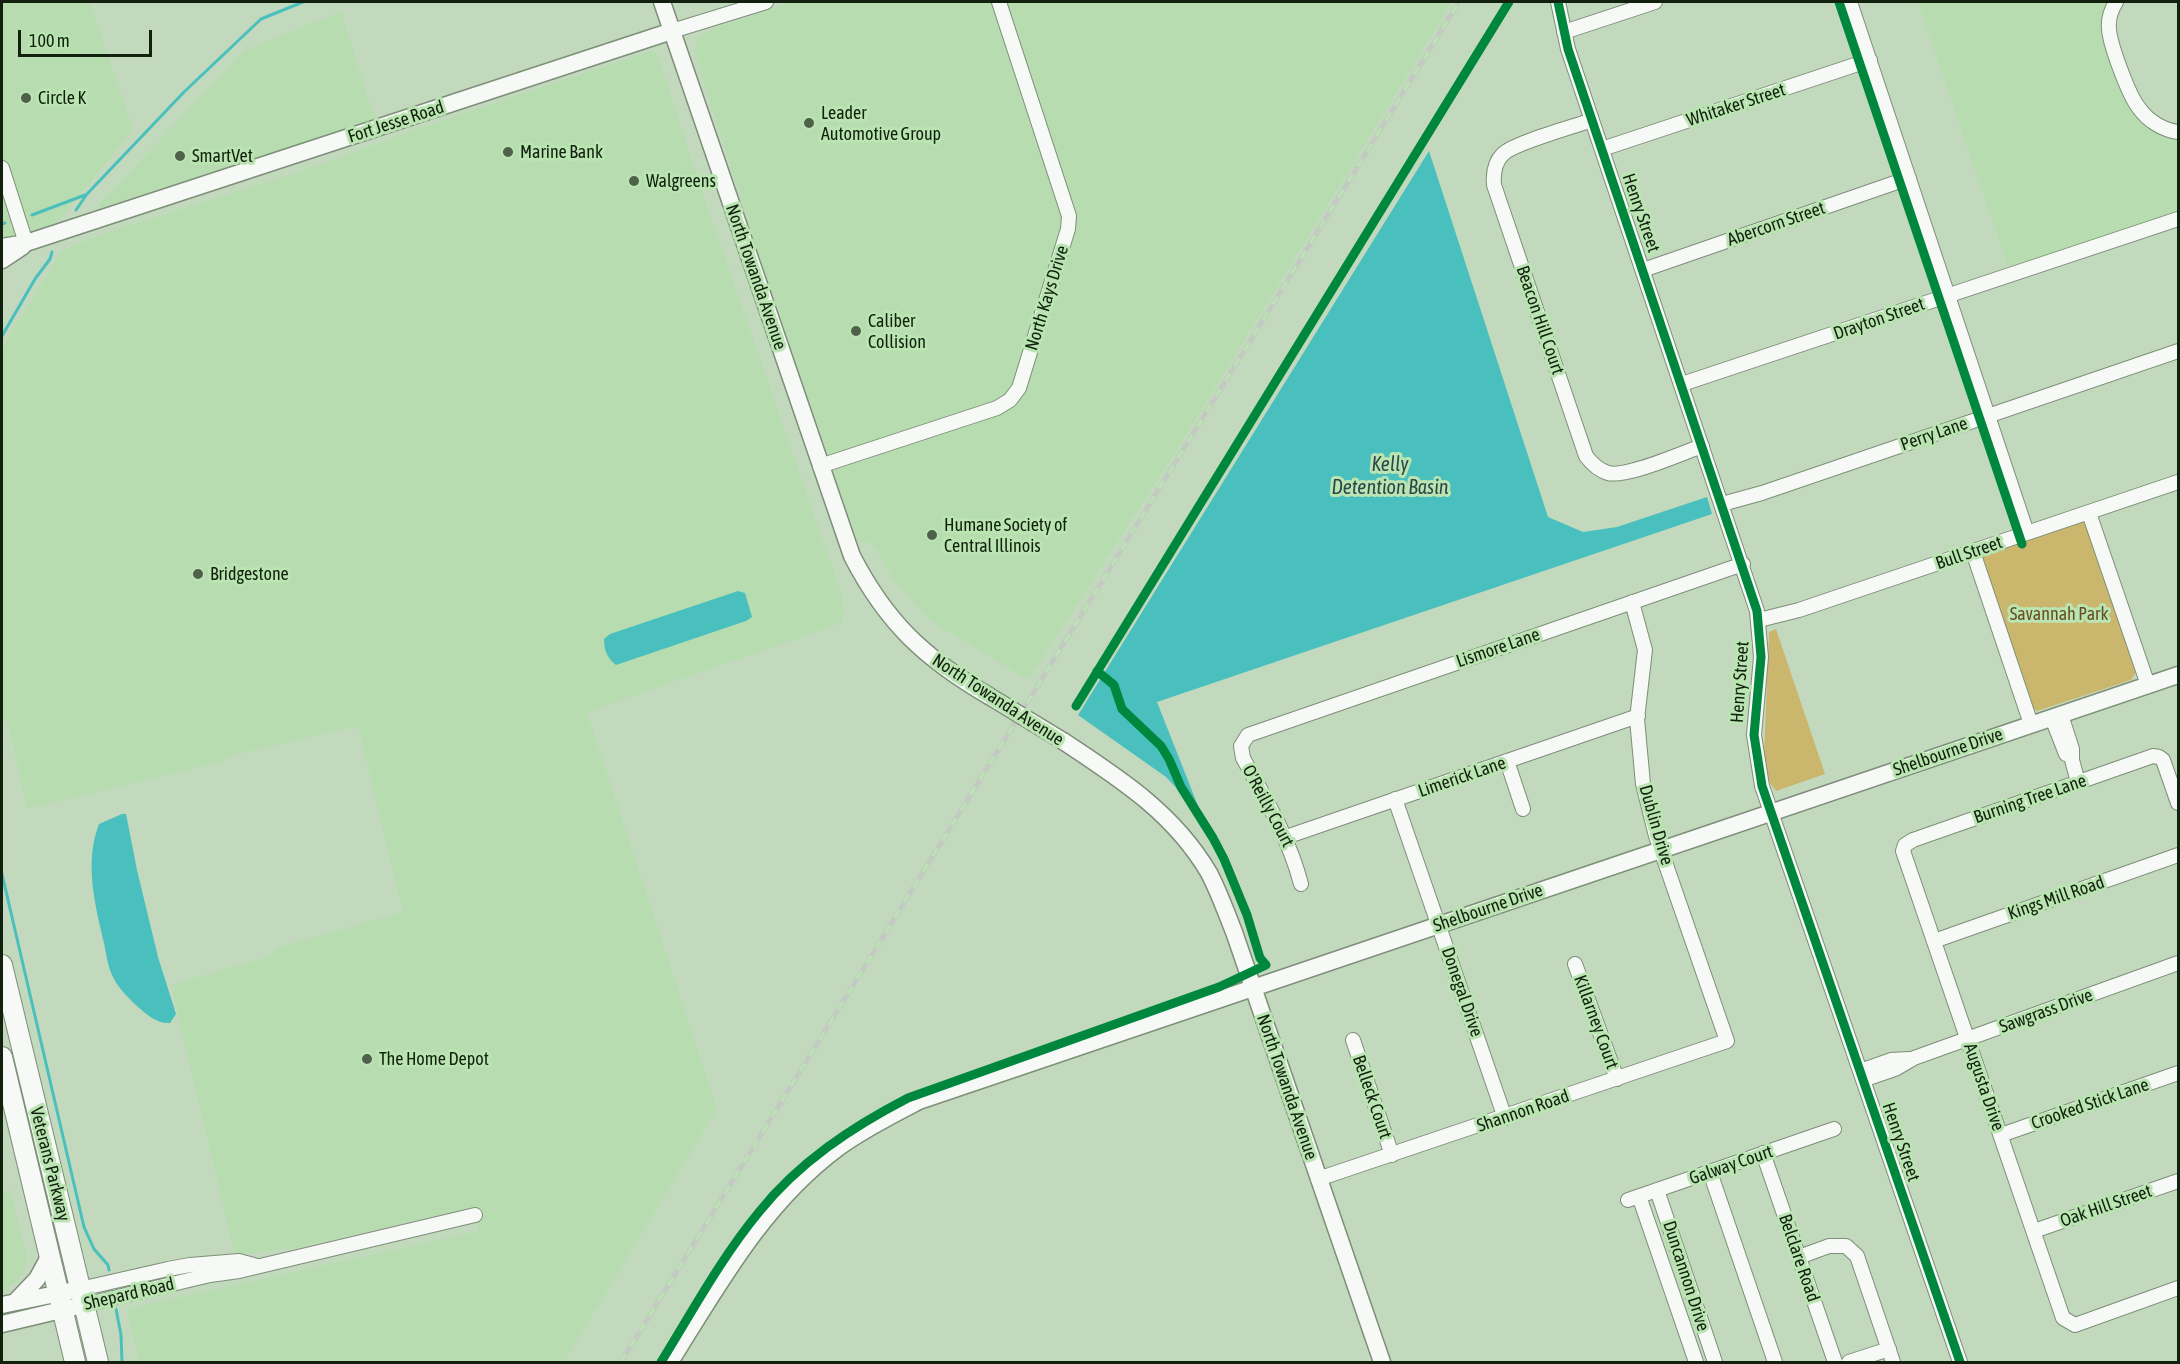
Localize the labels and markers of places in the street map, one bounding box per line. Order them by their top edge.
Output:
place label: Circle K [38,87,86,109]
marker: Circle K [19,91,33,105]
place label: Leader Automotive Group [821,102,941,144]
marker: Leader Automotive Group [802,116,816,130]
place label: Marine Bank [520,141,603,163]
place label: SmartVet [192,145,253,167]
marker: Marine Bank [501,145,515,159]
marker: SmartVet [173,149,187,163]
place label: Walgreens [646,170,716,192]
marker: Walgreens [627,174,641,188]
place label: Caliber Collision [868,310,926,352]
marker: Caliber Collision [849,324,863,338]
place label: Humane Society of Central Illinois [944,514,1067,556]
marker: Humane Society of Central Illinois [925,528,939,542]
place label: Bridgestone [210,563,289,585]
marker: Bridgestone [191,567,205,581]
place label: The Home Depot [379,1048,489,1070]
marker: The Home Depot [360,1052,374,1066]

